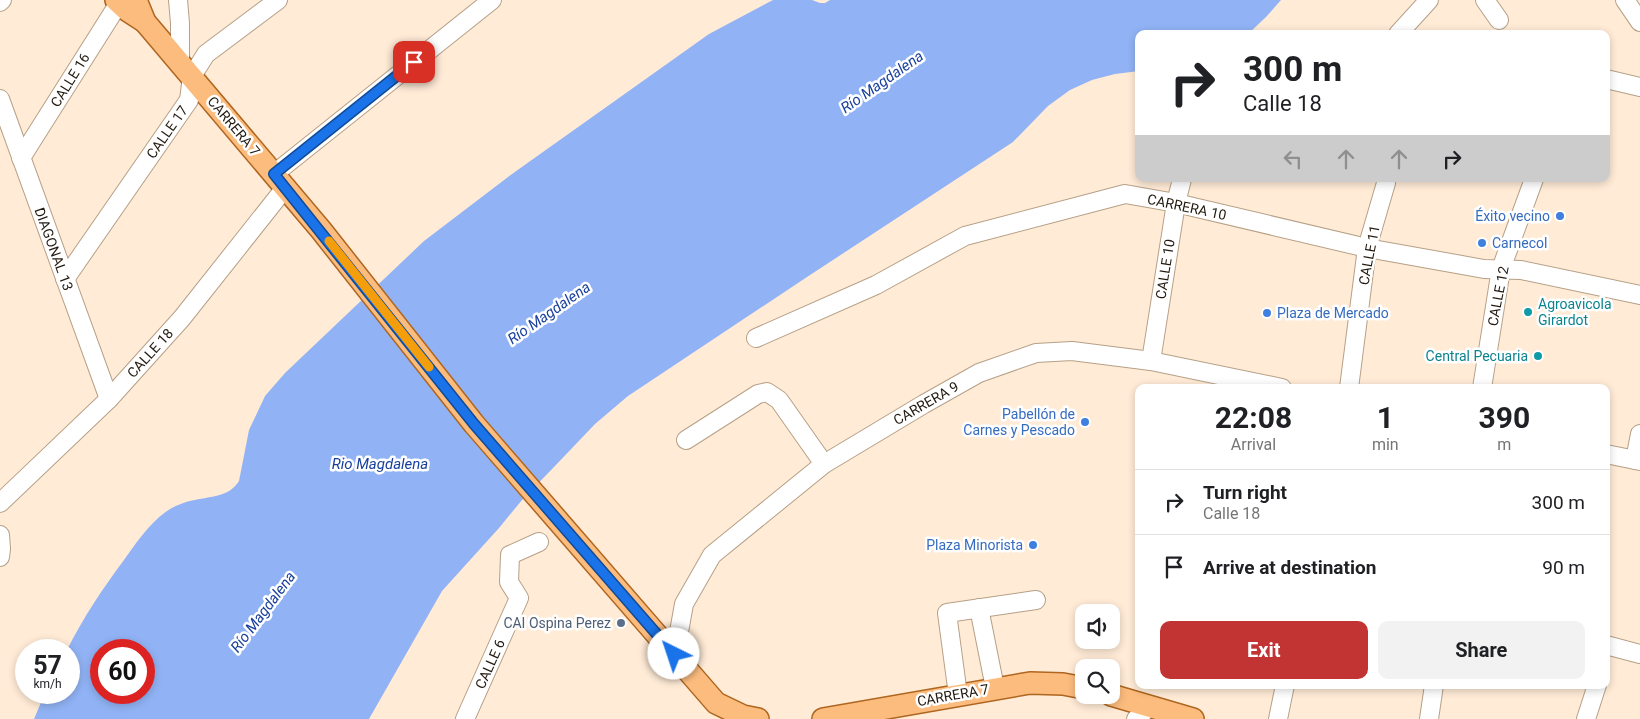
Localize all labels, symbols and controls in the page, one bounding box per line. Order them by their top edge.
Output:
pin [393,41,435,83]
water label: Río Magdalena [837,47,927,117]
icon: arrive [400,48,428,76]
text: 300 m [1243,49,1342,90]
street label: CALLE 16 [47,50,93,110]
icon: right [1160,50,1225,115]
text: Calle 18 [1243,91,1322,116]
street label: CARRERA 7 [205,93,264,159]
street label: CALLE 17 [143,103,191,161]
icon: left [1279,145,1307,173]
icon: ahead [1332,145,1360,173]
icon: ahead [1385,145,1413,173]
icon: right [1438,145,1466,173]
street label: CARRERA 10 [1146,191,1228,223]
street label: DIAGONAL 13 [32,205,76,293]
place label: Éxito vecino [1475,207,1550,224]
marker: Éxito vecino [1554,210,1566,222]
street label: CALLE 11 [1355,224,1383,286]
place label: Carnecol [1492,235,1547,251]
marker: Carnecol [1476,237,1488,249]
street label: CALLE 10 [1152,238,1178,300]
street label: CALLE 12 [1484,265,1512,327]
water label: Río Magdalena [504,278,594,348]
place label: Agroavicola Girardot [1538,296,1612,328]
place label: Plaza de Mercado [1277,305,1389,321]
marker: Agroavicola Girardot [1522,306,1534,318]
marker: Plaza de Mercado [1261,307,1273,319]
street label: CALLE 18 [124,325,176,381]
place label: Central Pecuaria [1426,348,1528,364]
marker: Central Pecuaria [1532,350,1544,362]
street label: CARRERA 9 [891,378,961,428]
text: 22:08 [1215,400,1292,435]
text: 1 [1377,400,1394,435]
text: 390 [1479,400,1530,435]
place label: Pabellón de Carnes y Pescado [963,406,1075,438]
marker: Pabellón de Carnes y Pescado [1079,416,1091,428]
text: Arrival [1231,435,1276,454]
text: min [1372,435,1399,454]
text: m [1497,435,1511,454]
water label: Rio Magdalena [332,455,428,473]
text: Turn right [1203,481,1287,504]
icon: right [1160,488,1188,516]
text: 300 m [1532,491,1585,514]
text: Calle 18 [1203,504,1260,523]
place label: Plaza Minorista [926,537,1023,553]
marker: Plaza Minorista [1027,539,1039,551]
icon: arrive [1160,553,1188,581]
text: Arrive at destination [1203,556,1376,579]
text: 90 m [1542,556,1585,579]
water label: Río Magdalena [227,568,299,656]
map controls [1075,604,1120,704]
button: sound [1075,604,1120,649]
place label: CAI Ospina Perez [503,615,611,631]
marker: CAI Ospina Perez [615,617,627,629]
button: Exit [1160,621,1368,679]
button: Share [1378,621,1585,679]
position arrow [647,627,699,679]
street label: CALLE 6 [472,637,508,691]
speed limit sign: 60 [90,639,155,704]
text: 57 [33,651,62,680]
button: search [1075,659,1120,704]
text: km/h [33,677,62,691]
street label: CARRERA 7 [916,681,990,709]

